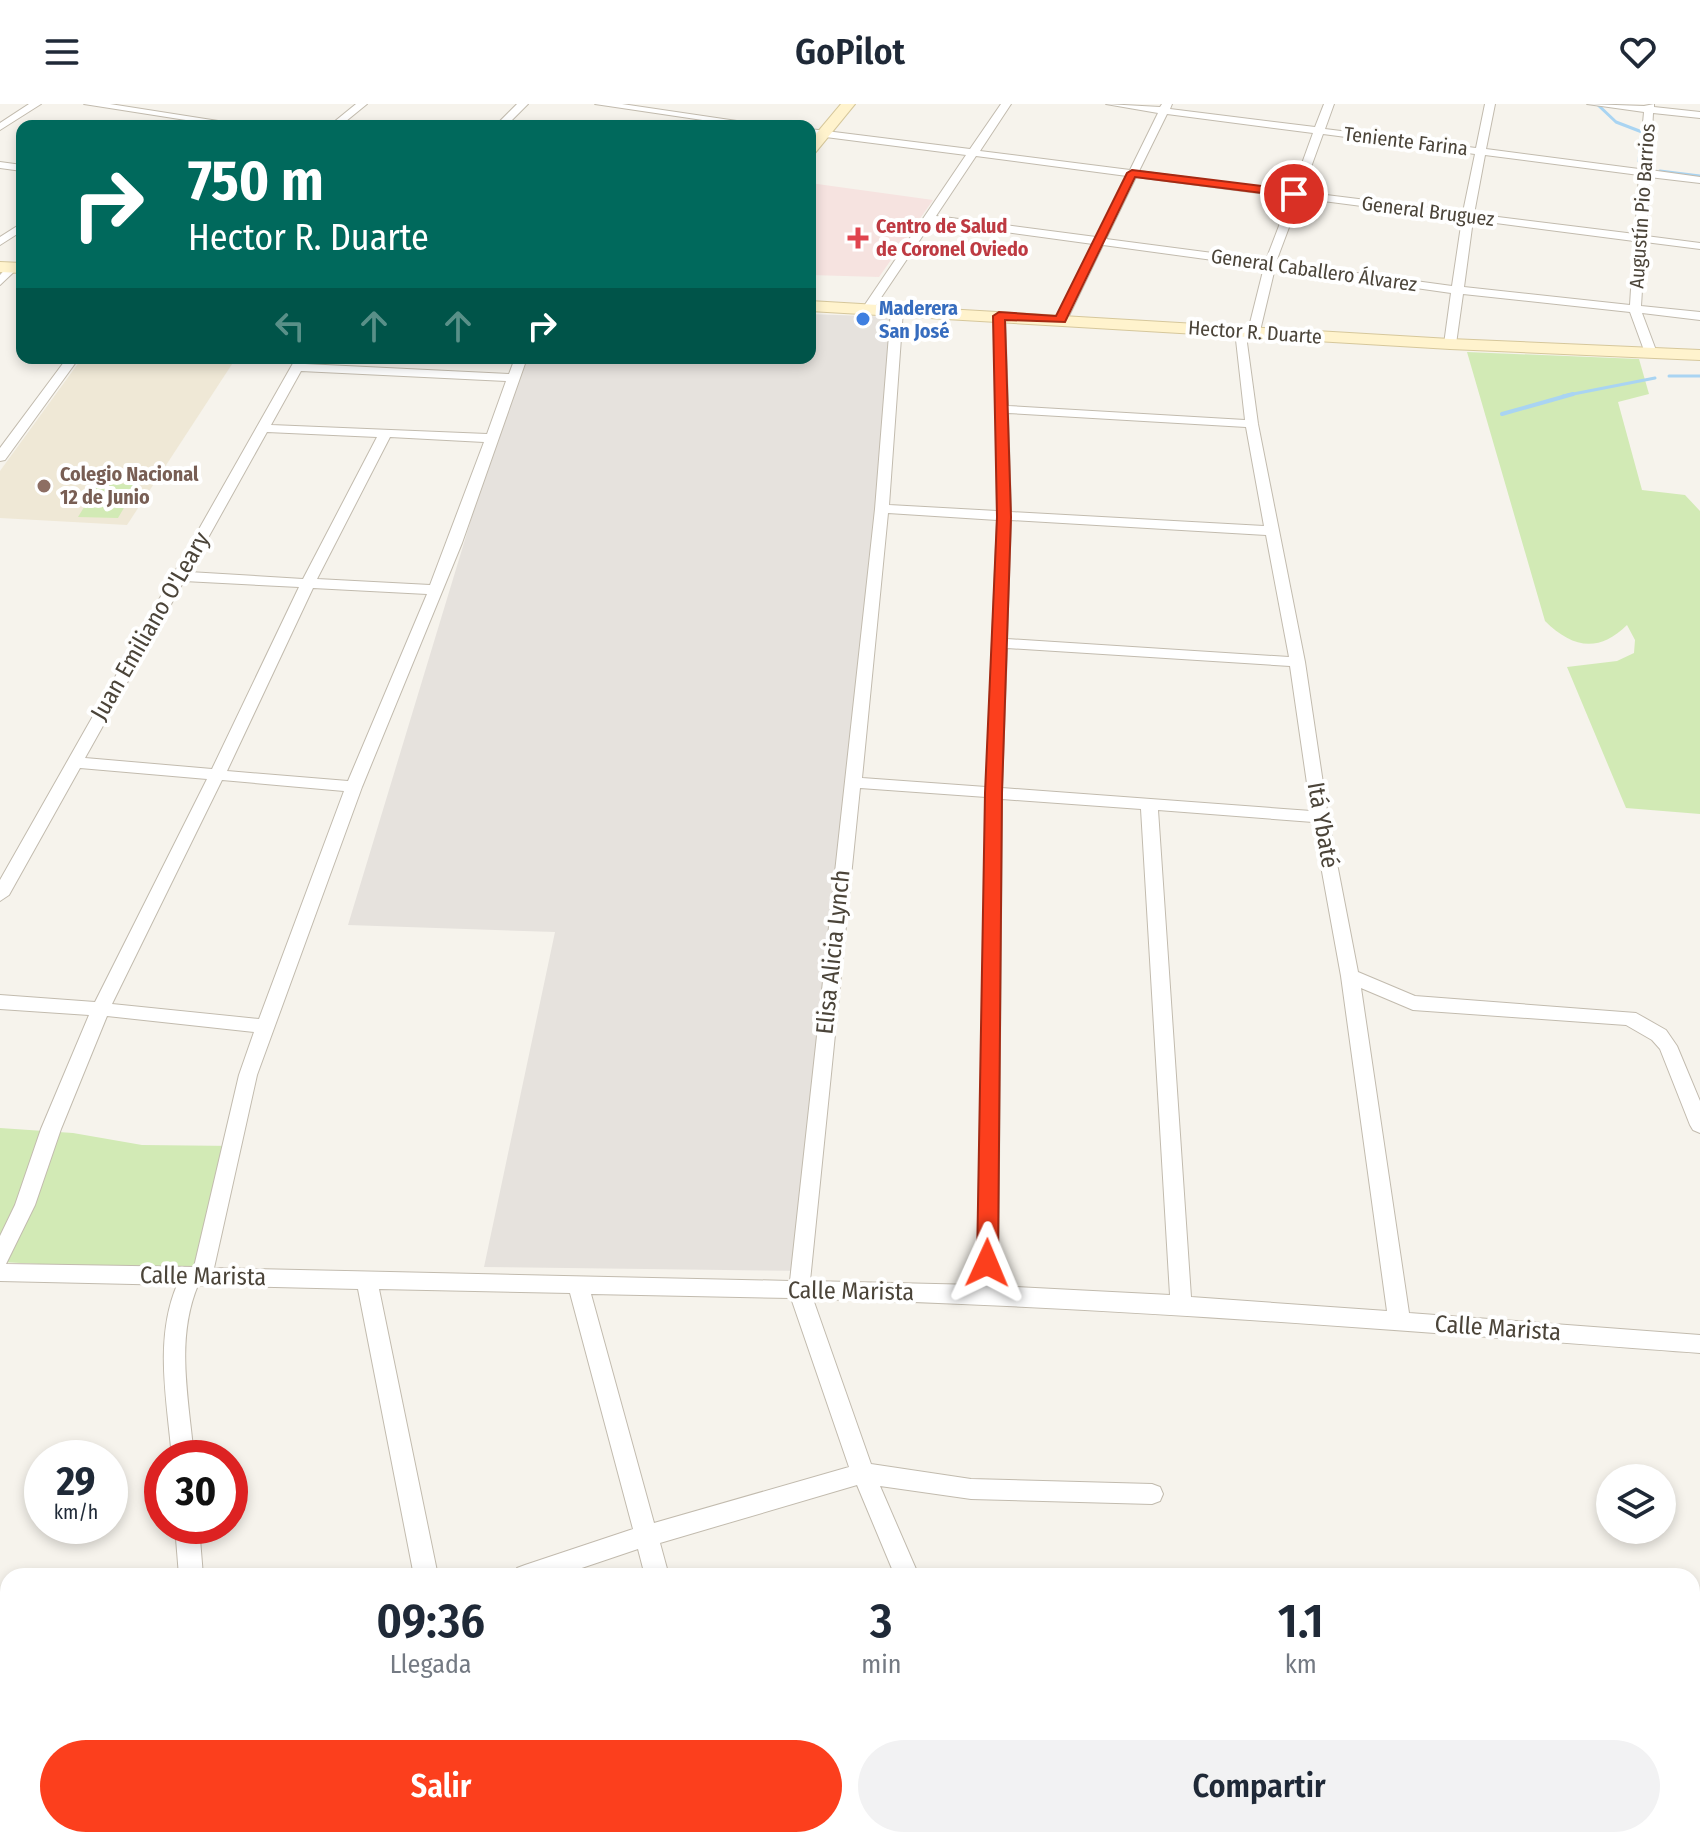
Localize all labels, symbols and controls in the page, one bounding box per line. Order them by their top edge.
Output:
icon: menu [40,30,84,74]
text: GoPilot [795,30,905,74]
icon: heart [1616,30,1660,74]
street label: Teniente Farina [1343,121,1469,161]
street label: Augustín Pio Barrios [1624,123,1660,289]
text: 750 m [188,148,324,215]
icon: right [56,152,160,256]
pin [1260,160,1328,228]
icon: arrive [1272,172,1316,216]
street label: General Bruguez [1360,191,1496,231]
place label: Centro de Salud de Coronel Oviedo [876,214,1029,261]
text: Hector R. Duarte [188,216,429,260]
marker: Centro de Salud de Coronel Oviedo [847,227,869,249]
street label: General Caballero Álvarez [1210,244,1419,296]
place label: Maderera San José [879,296,958,343]
icon: left [268,304,312,348]
icon: ahead [352,304,396,348]
icon: ahead [436,304,480,348]
icon: right [520,304,564,348]
marker: Maderera San José [854,310,872,328]
street label: Hector R. Duarte [1187,315,1323,349]
place label: Colegio Nacional 12 de Junio [60,462,199,509]
marker: Colegio Nacional 12 de Junio [35,477,53,495]
street label: Juan Emiliano O'Leary [85,527,215,725]
street label: Itá Ybaté [1302,780,1344,870]
street label: Elisa Alicia Lynch [810,868,856,1036]
position arrow [945,1221,1029,1305]
street label: Calle Marista [140,1261,266,1291]
street label: Calle Marista [788,1276,914,1306]
street label: Calle Marista [1434,1310,1562,1346]
speed limit sign: 30 [144,1440,248,1544]
text: 29 [56,1458,95,1506]
map controls [1596,1464,1676,1544]
button: layers [1596,1464,1676,1544]
text: km/h [54,1500,98,1524]
text: 09:36 [376,1592,485,1650]
text: 3 [870,1592,893,1650]
text: 1.1 [1278,1592,1324,1650]
text: Llegada [390,1649,472,1680]
text: min [861,1649,901,1680]
text: km [1285,1649,1317,1680]
button: Salir [40,1740,842,1832]
button: Compartir [858,1740,1660,1832]

